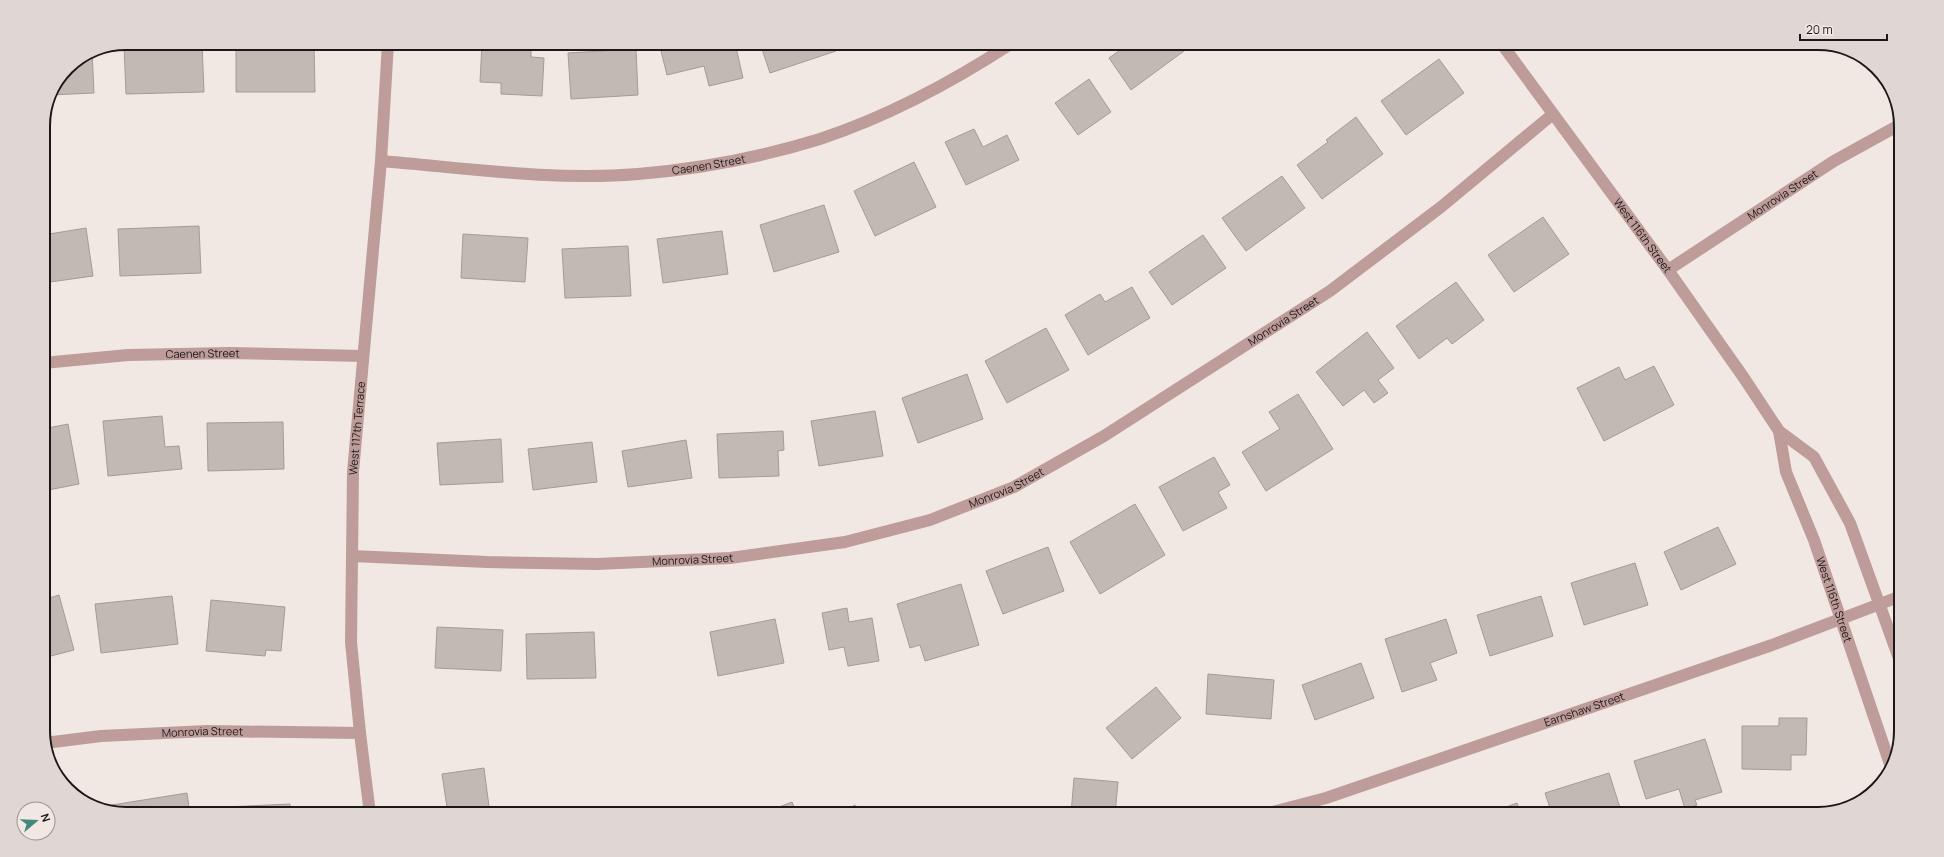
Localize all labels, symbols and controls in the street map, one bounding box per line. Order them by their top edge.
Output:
scale bar [1800,16,1887,42]
text: 20 m [1806,21,1833,38]
street label: Caenen Street [671,151,747,177]
street label: Monrovia Street [1744,166,1820,223]
street label: West 116th Street [1611,195,1676,276]
street label: Monrovia Street [1245,292,1321,349]
street label: Caenen Street [165,345,240,361]
street label: West 117th Terrace [345,380,368,476]
street label: Monrovia Street [966,464,1046,511]
street label: Monrovia Street [652,550,734,569]
street label: West 116th Street [1813,555,1856,644]
street label: Earnshaw Street [1542,688,1626,730]
street label: Monrovia Street [161,723,243,740]
north arrow [16,801,56,841]
text: N [38,811,54,824]

